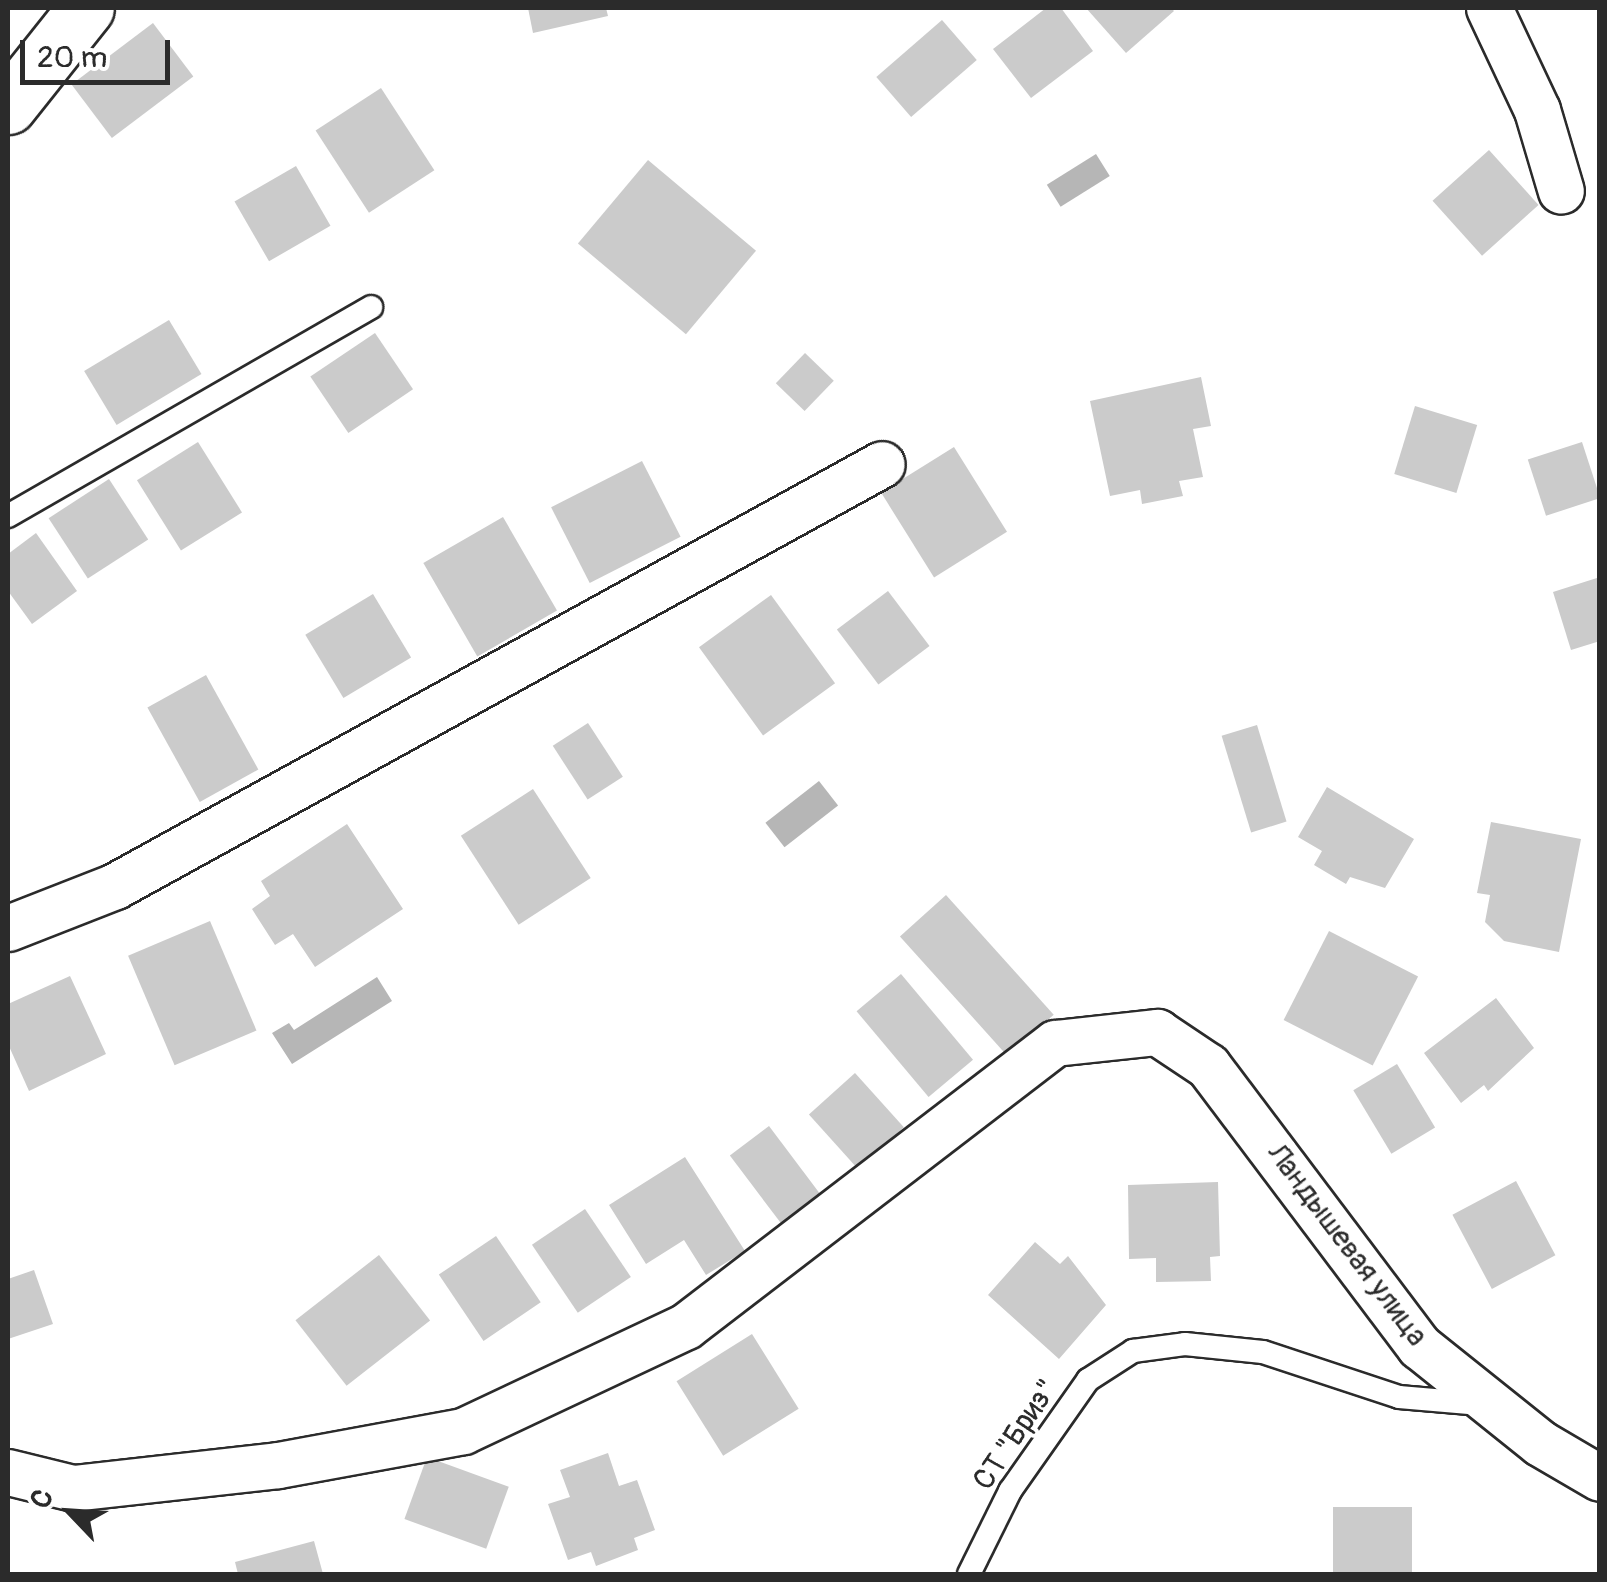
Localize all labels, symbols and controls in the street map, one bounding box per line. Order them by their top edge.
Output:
scale bar [25,20,175,82]
text: 20 m [37,39,107,76]
street label: Ландышевая улица [1259,1137,1435,1353]
street label: СТ "Бриз" [966,1373,1066,1497]
north arrow [20,1462,120,1562]
text: С [23,1484,62,1514]

